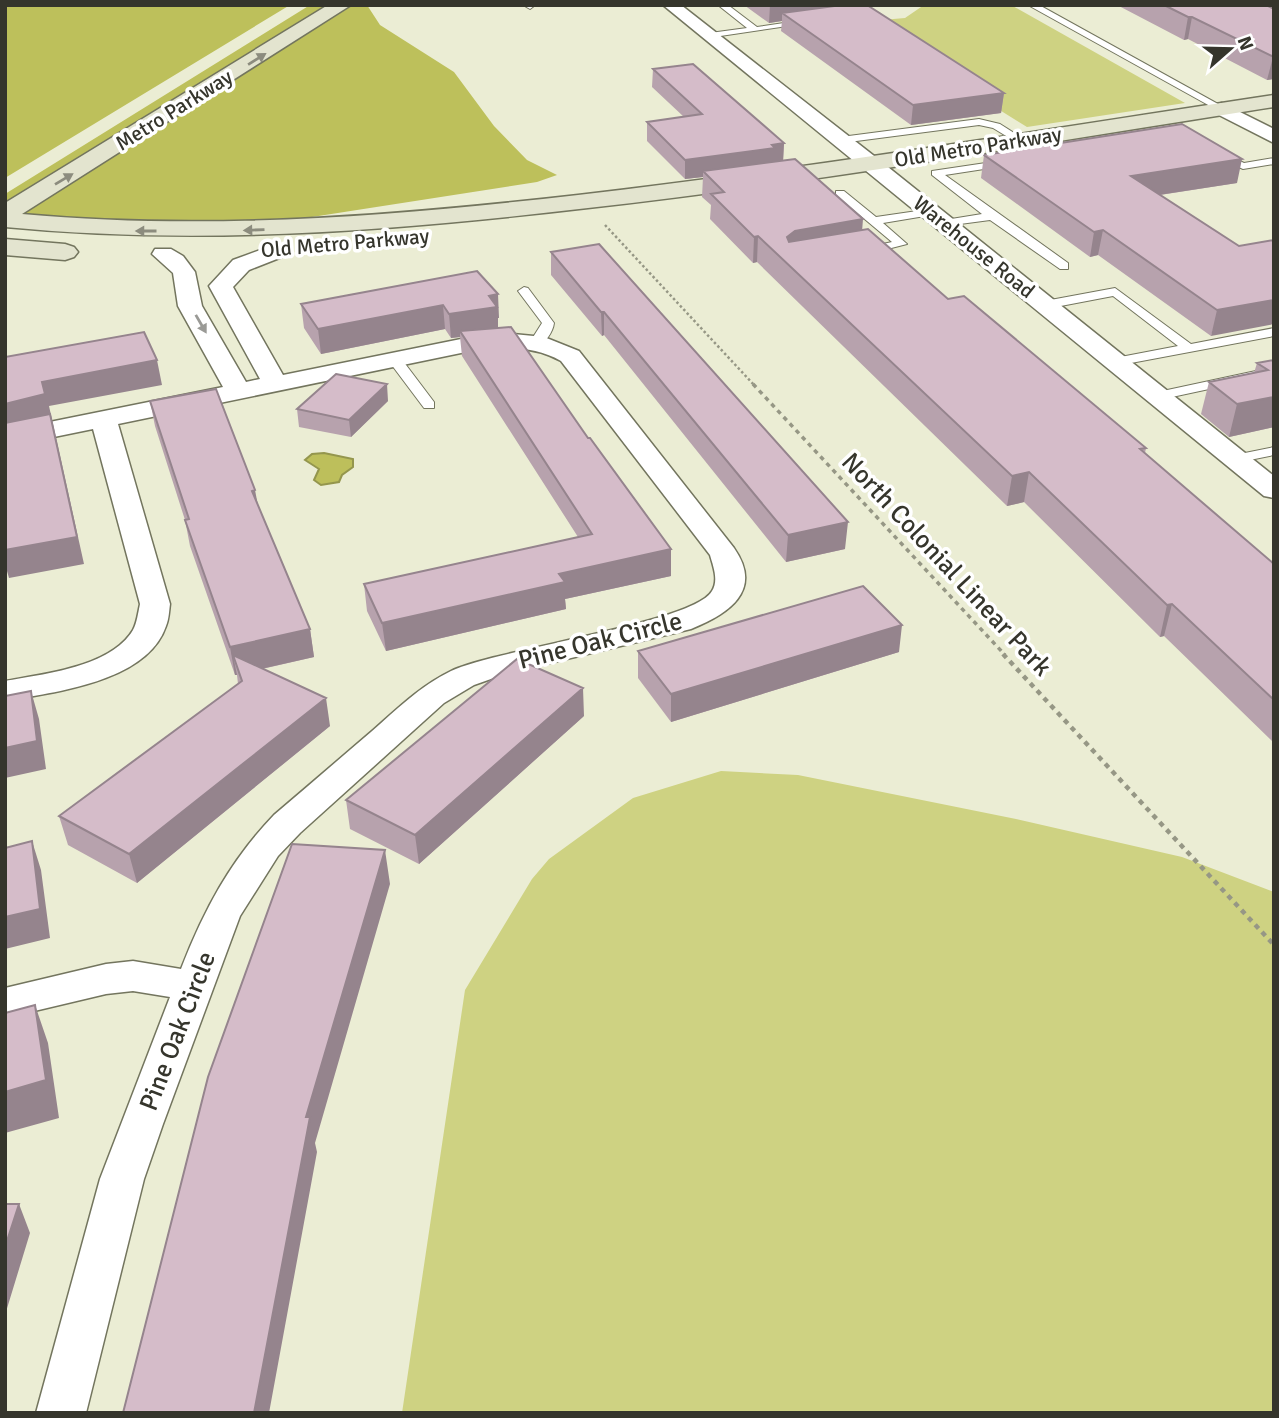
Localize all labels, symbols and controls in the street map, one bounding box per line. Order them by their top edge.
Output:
north arrow [1195,14,1265,84]
text: N [1231,33,1259,54]
one-way arrow [247,52,266,65]
street label: Metro Parkway [111,64,238,156]
street label: Old Metro Parkway [893,121,1064,173]
one-way arrow [54,172,73,185]
street label: Warehouse Road [908,190,1040,304]
street label: Old Metro Parkway [260,223,430,263]
one-way arrow [135,225,157,237]
one-way arrow [243,225,265,236]
one-way arrow [194,314,207,333]
street label: North Colonial Linear Park [834,446,1058,683]
street label: Pine Oak Circle [515,605,686,677]
street label: Pine Oak Circle [133,947,223,1115]

